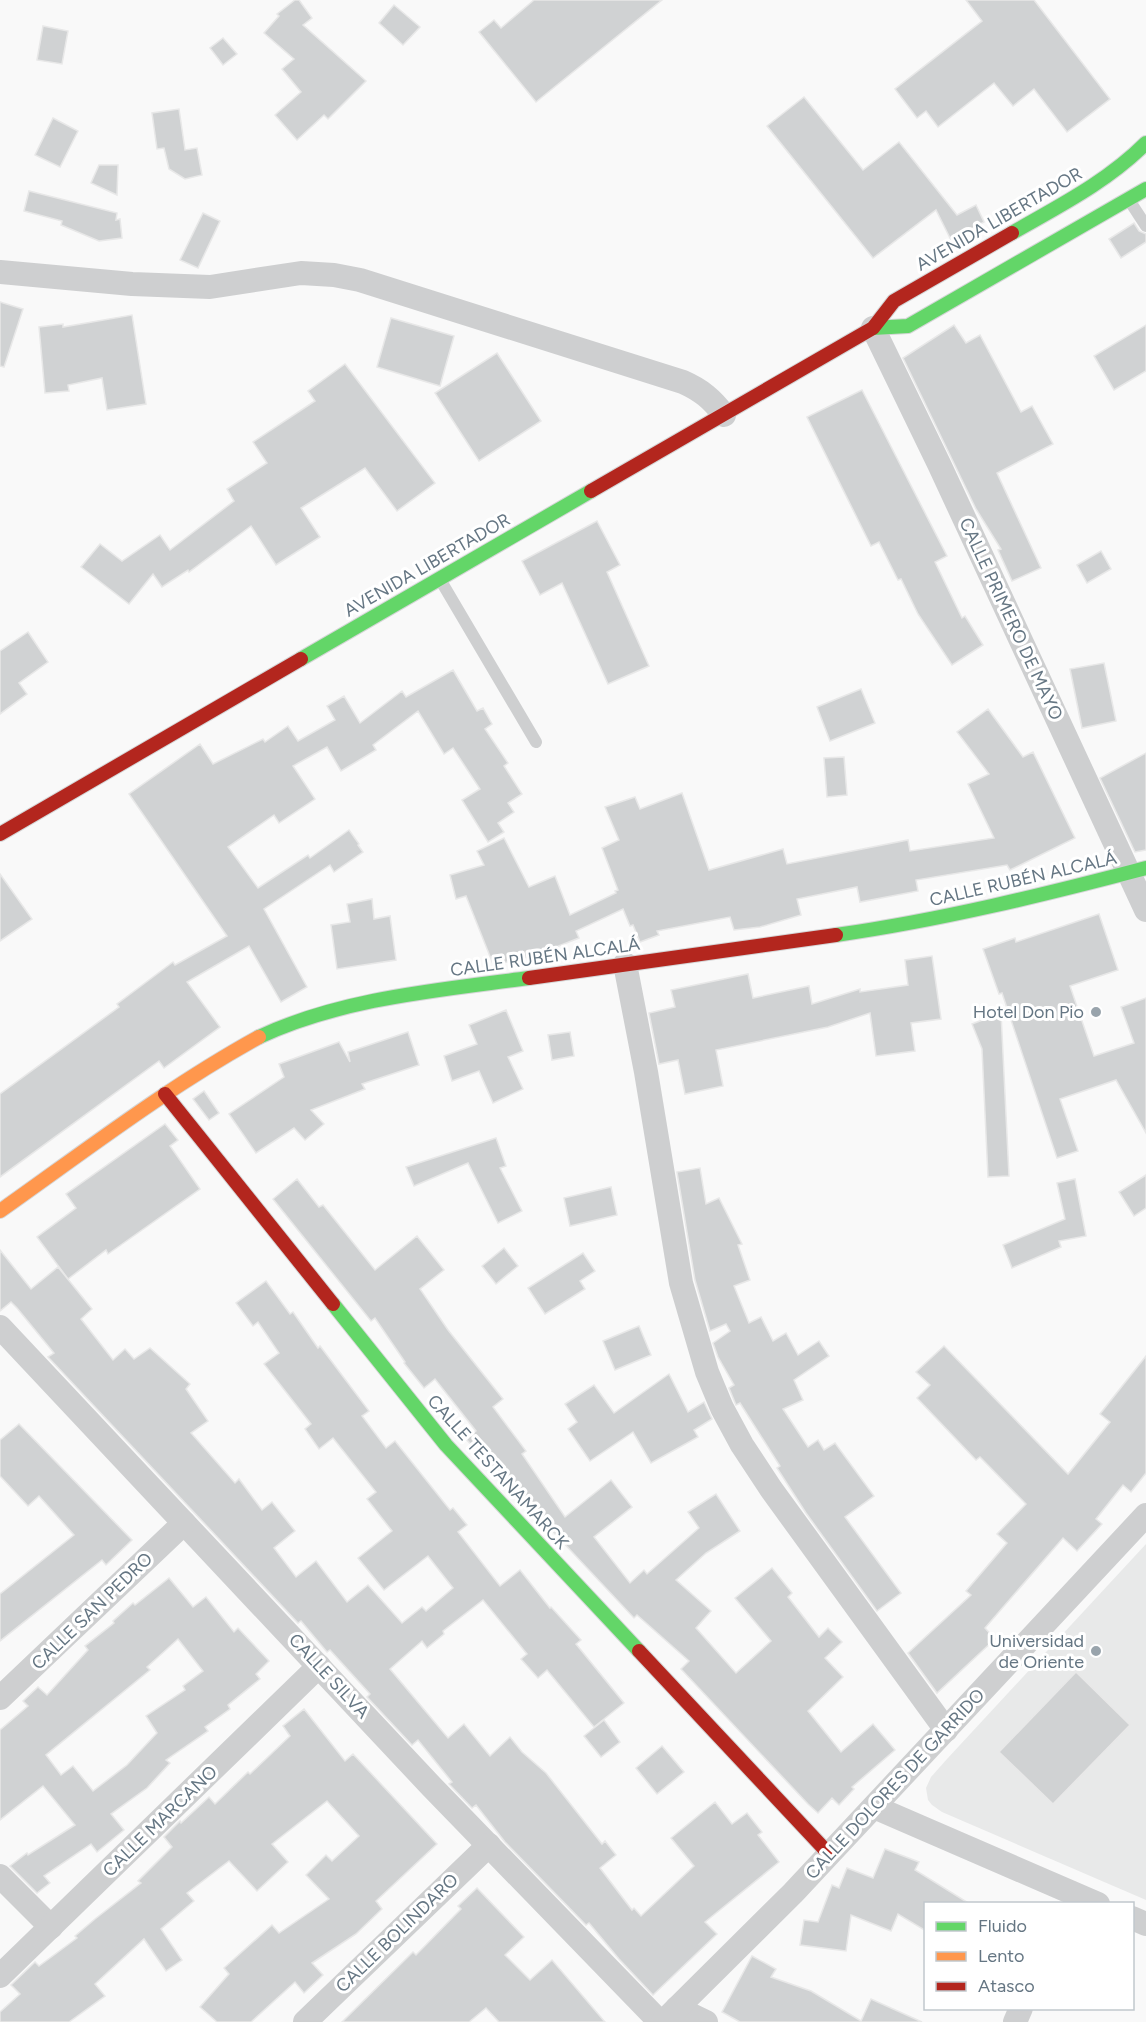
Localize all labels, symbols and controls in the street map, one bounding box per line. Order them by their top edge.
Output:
street label: AVENIDA LIBERTADOR [912,162,1086,276]
street label: AVENIDA LIBERTADOR [340,508,514,622]
street label: CALLE PRIMERO DE MAYO [954,514,1068,724]
street label: CALLE RUBÉN ALCALÁ [927,847,1119,911]
street label: CALLE RUBÉN ALCALÁ [449,933,641,981]
place label: Hotel Don Pio [973,1001,1084,1023]
marker: Hotel Don Pio [1089,1005,1103,1019]
street label: CALLE TESTANAMARCK [423,1390,573,1554]
street label: CALLE SAN PEDRO [27,1548,157,1674]
street label: CALLE SILVA [284,1629,374,1723]
place label: Universidad de Oriente [989,1630,1084,1673]
marker: Universidad de Oriente [1089,1644,1103,1658]
street label: CALLE DOLORES DE GARRIDO [801,1684,989,1884]
street label: CALLE MARCANO [98,1761,222,1881]
street label: CALLE BOLINDARO [331,1869,463,1997]
legend [924,1902,1134,2010]
text: Fluido [978,1915,1027,1937]
text: Lento [978,1945,1024,1967]
text: Atasco [978,1975,1035,1997]

